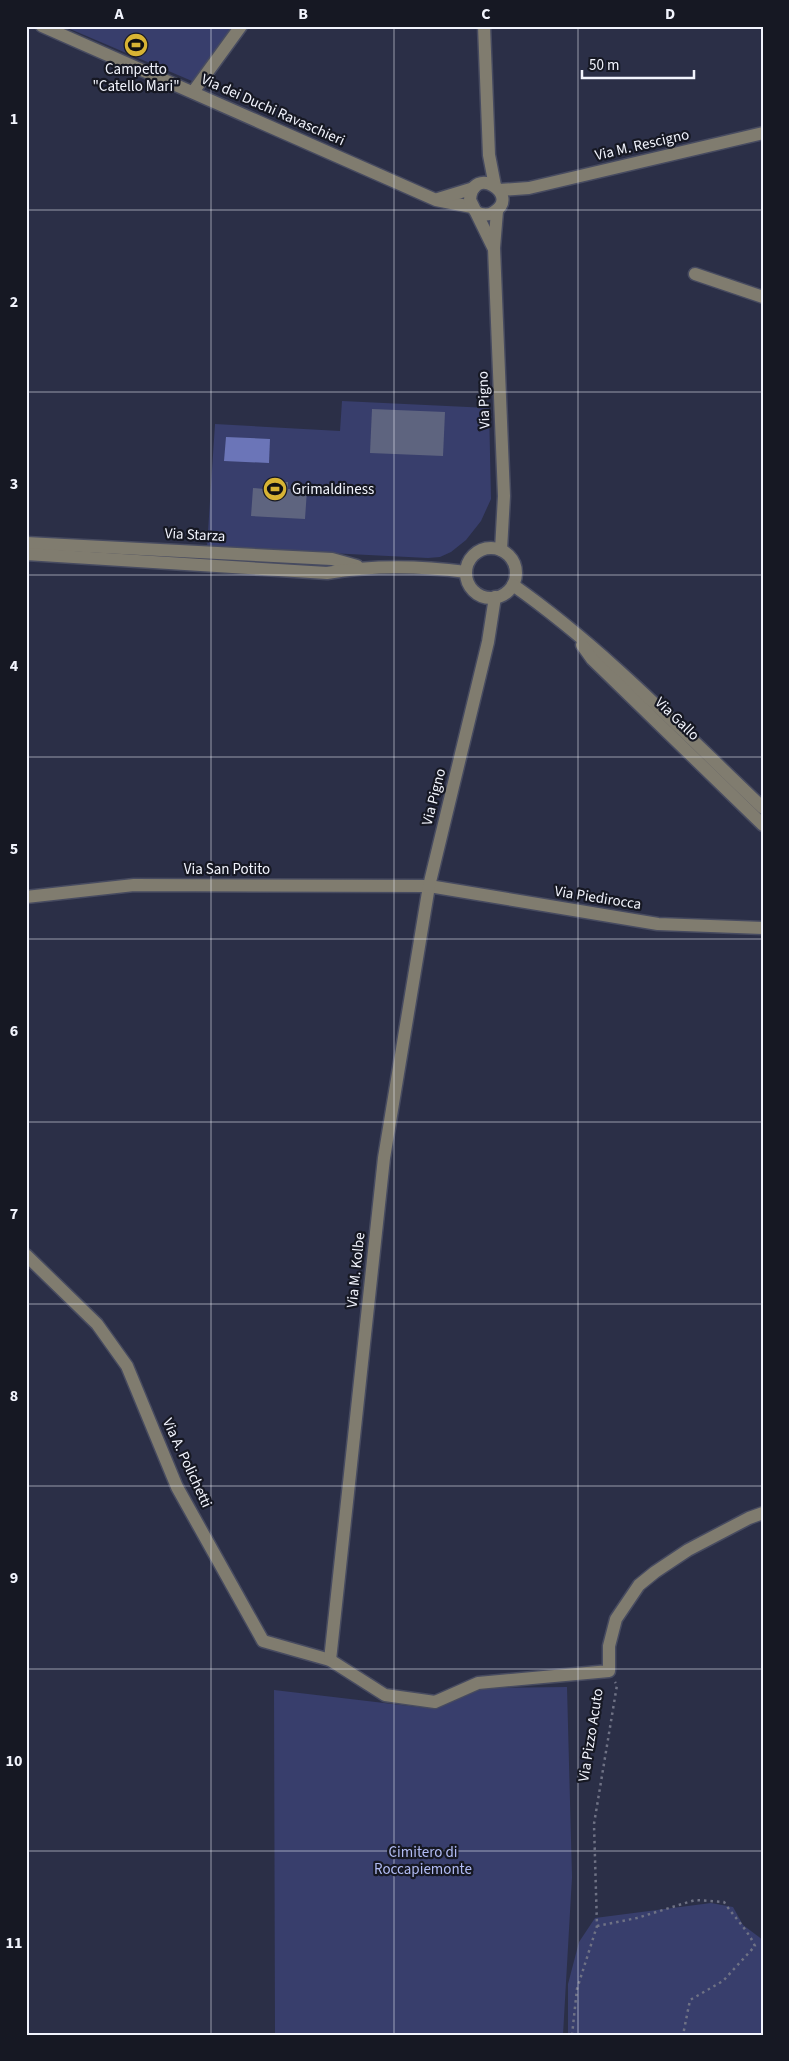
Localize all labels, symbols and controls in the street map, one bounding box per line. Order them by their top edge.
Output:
text: A [113,3,124,25]
text: B [298,3,308,25]
text: C [481,3,491,25]
text: D [665,3,675,25]
sports icon: Campetto "Catello Mari" [123,32,149,58]
scale bar [582,48,694,80]
text: 50 m [589,55,619,76]
place label: Campetto "Catello Mari" [92,59,180,97]
street label: Via dei Duchi Ravaschieri [198,69,348,151]
text: 1 [10,108,18,130]
street label: Via M. Rescigno [593,124,691,166]
text: 2 [10,291,18,313]
street label: Via Pigno [472,371,496,429]
text: 3 [10,473,18,495]
sports icon: Grimaldiness [262,476,288,502]
place label: Grimaldiness [292,479,374,500]
street label: Via Starza [164,523,226,547]
text: 4 [10,655,19,677]
street label: Via Gallo [650,692,704,746]
street label: Via Pigno [417,766,451,828]
text: 5 [10,838,18,860]
street label: Via San Potito [184,859,270,880]
street label: Via Piedirocca [553,881,643,915]
text: 6 [10,1020,18,1042]
text: 7 [10,1203,18,1225]
street label: Via M. Kolbe [342,1231,370,1309]
text: 8 [10,1385,18,1407]
street label: Via A. Polichetti [157,1415,217,1511]
text: 9 [10,1567,18,1589]
street label: Via Pizzo Acuto [573,1687,609,1783]
text: 10 [6,1750,22,1772]
park label: Cimitero di Roccapiemonte [374,1842,472,1880]
text: 11 [6,1932,22,1954]

